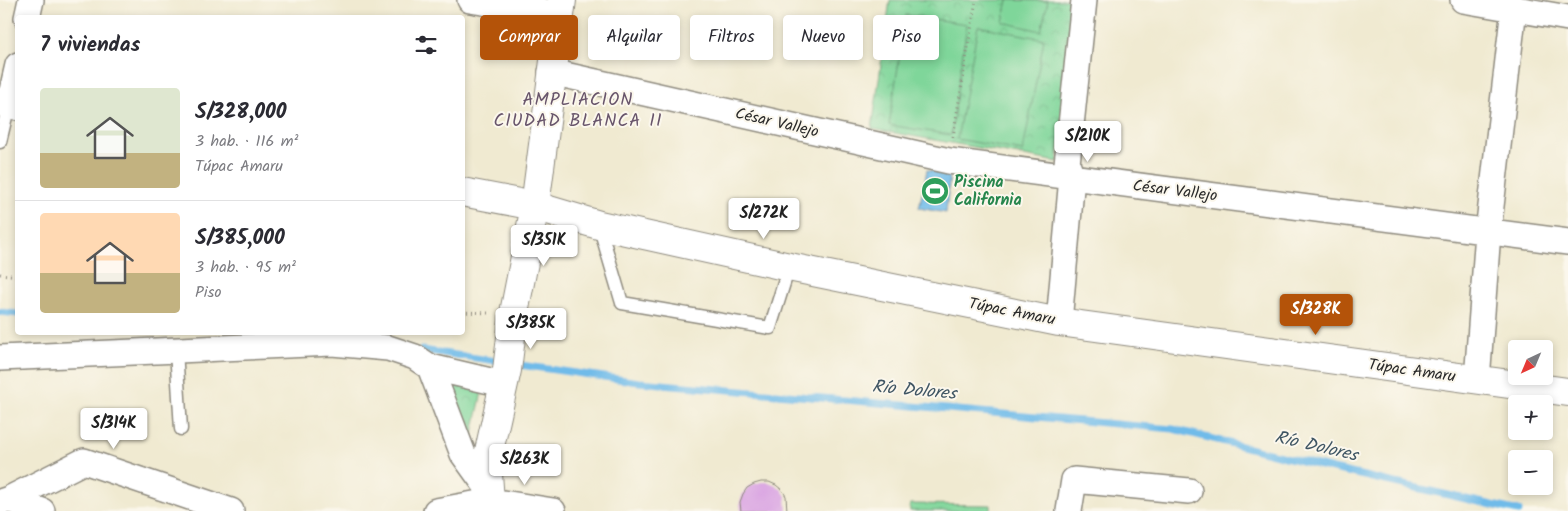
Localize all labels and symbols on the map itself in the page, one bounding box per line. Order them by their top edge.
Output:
district label: AMPLIACION CIUDAD BLANCA II [493,86,663,136]
street label: César Vallejo [733,101,821,145]
pin: S/210K [1047,120,1129,163]
place label: Piscina California [954,170,1022,213]
street label: César Vallejo [1131,173,1219,209]
sports icon: Piscina California [920,176,950,206]
pin: S/272K [723,198,805,240]
pin: S/351K [503,224,585,267]
street label: Túpac Amaru [966,291,1058,333]
pin: S/328K [1275,294,1357,336]
pin: S/385K [490,308,572,350]
north arrow [1508,340,1552,385]
street label: Túpac Amaru [1367,353,1458,390]
water label: Río Dolores [871,373,960,409]
pin: S/314K [73,408,155,450]
water label: Río Dolores [1272,423,1363,471]
pin: S/263K [484,444,566,486]

